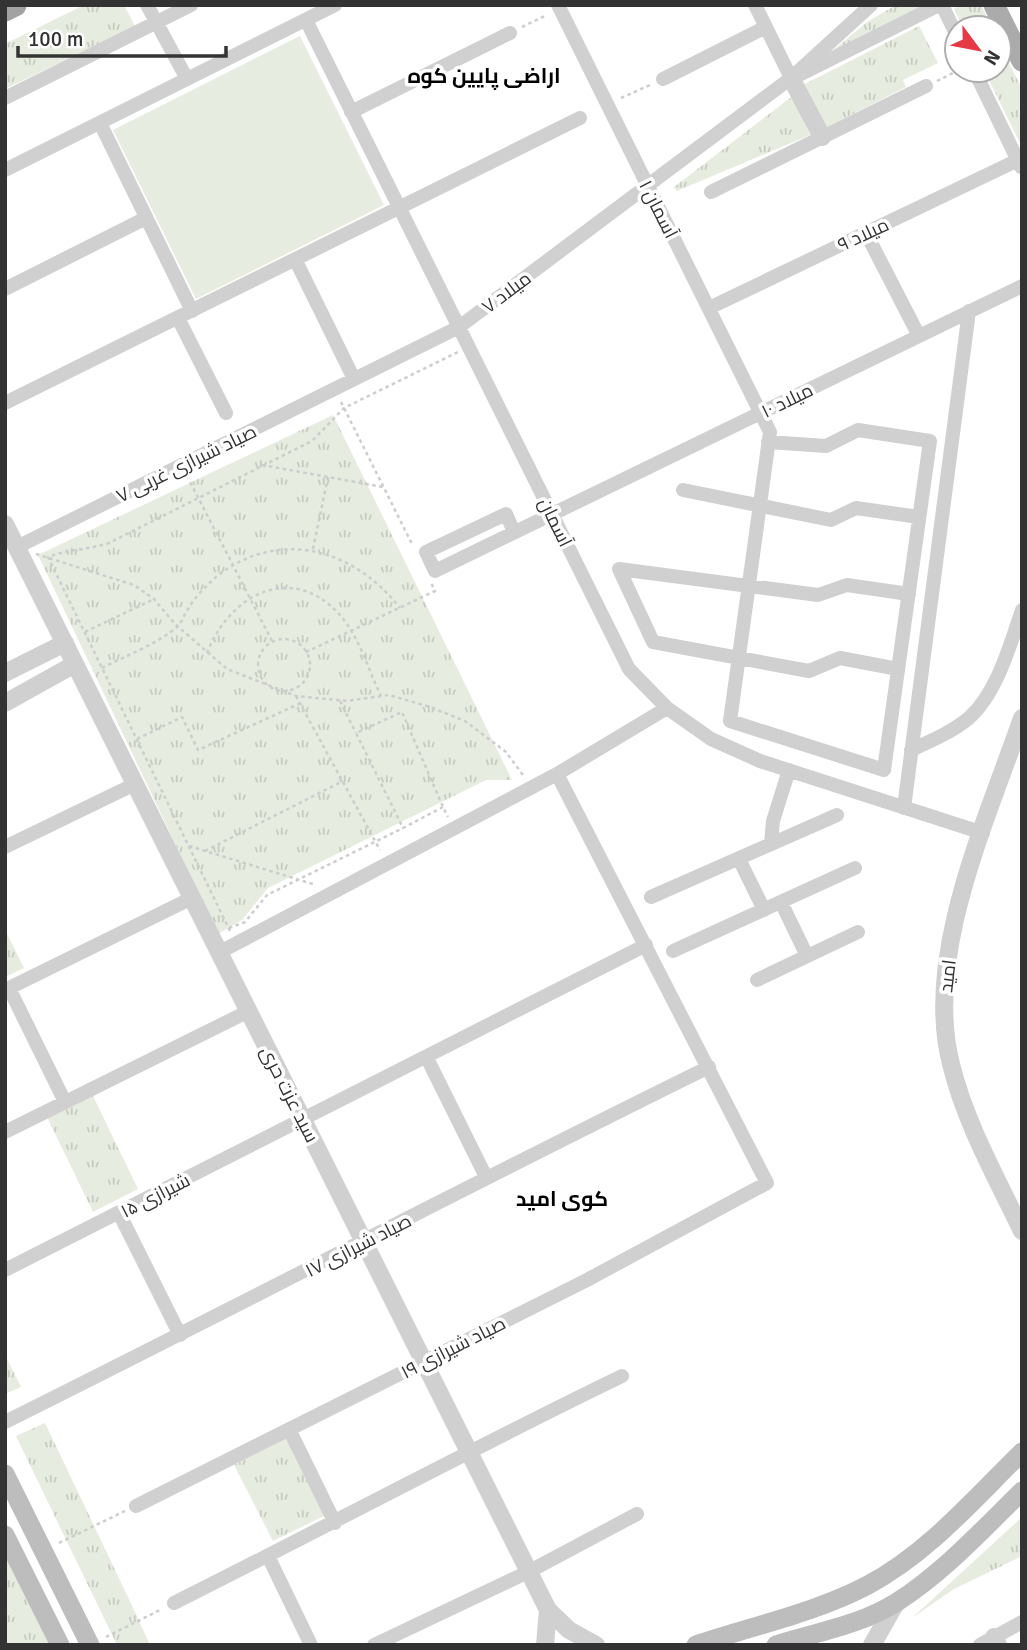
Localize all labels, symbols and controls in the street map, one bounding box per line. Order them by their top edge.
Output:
scale bar [18,14,226,58]
north arrow [943,14,1013,84]
text: 100 m [28,26,83,52]
text: N [978,46,1005,69]
district label: اراضی پایین کوه [407,63,561,91]
street label: آسمان ۱ [633,176,683,243]
street label: میلاد ۹ [834,213,893,257]
street label: میلاد ۷ [477,266,536,319]
street label: میلاد ۱۰ [758,378,817,424]
street label: صیاد شیرازی غربی ۷ [112,420,261,508]
street label: آسمان [533,494,577,551]
street label: امید [934,958,962,994]
street label: سید عزت حری [255,1042,324,1147]
street label: شیرازی ۱۵ [117,1168,194,1224]
district label: کوی امید [516,1186,608,1212]
street label: صیاد شیرازی ۱۷ [301,1209,416,1283]
street label: صیاد شیرازی ۱۹ [397,1311,510,1385]

